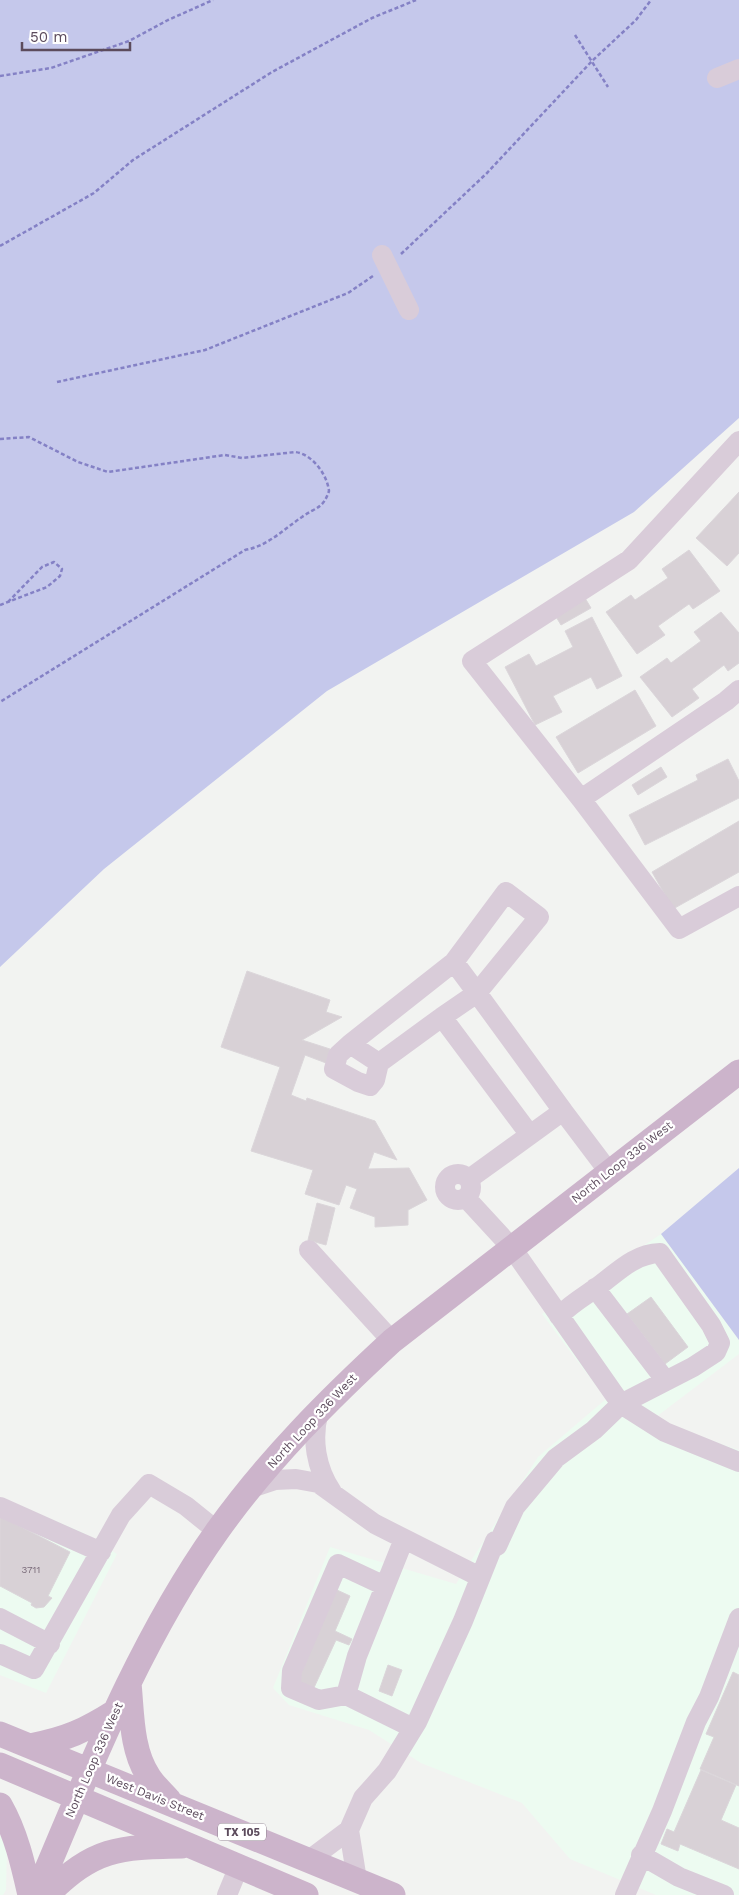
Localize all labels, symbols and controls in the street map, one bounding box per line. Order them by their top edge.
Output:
scale bar [22,20,130,52]
text: 50 m [30,28,67,46]
street label: North Loop 336 West [569,1118,675,1206]
street label: North Loop 336 West [264,1371,360,1471]
house number: 3711 [22,1564,40,1575]
street label: North Loop 336 West [62,1700,126,1820]
street label: West Davis Street [104,1771,206,1823]
road number: TX 105 [218,1824,266,1840]

